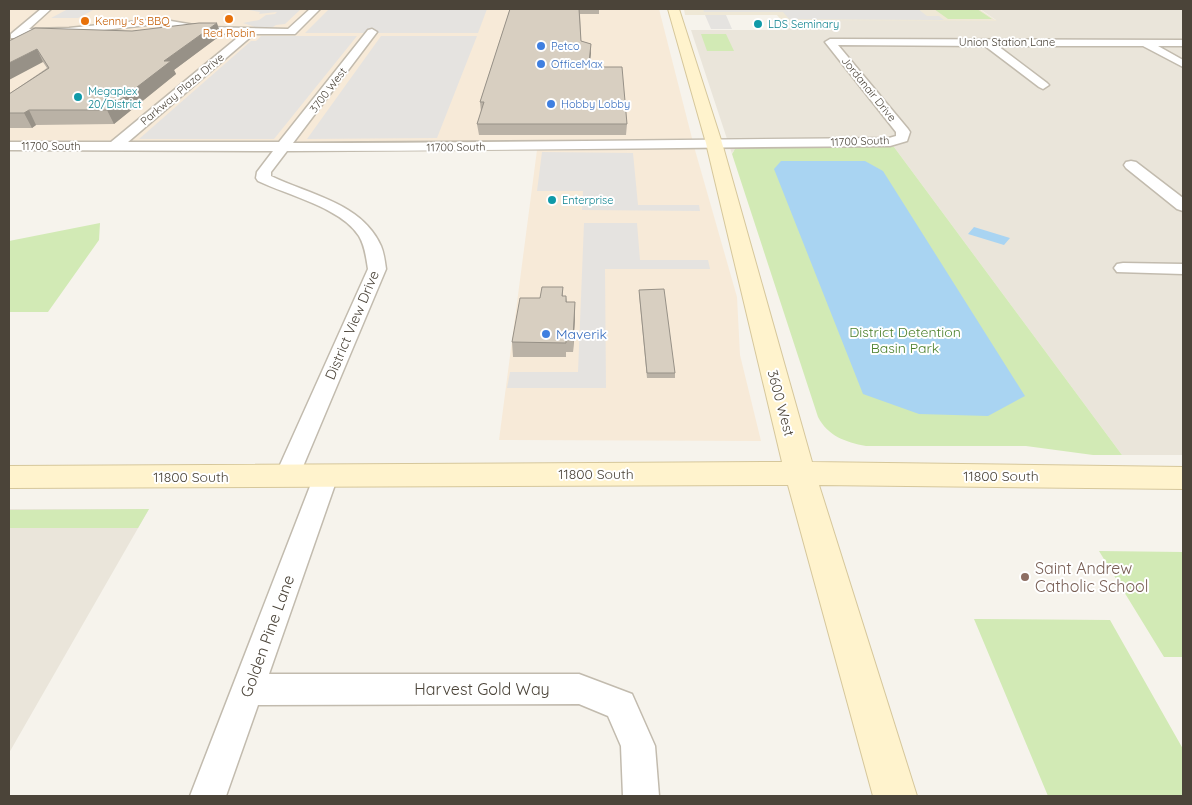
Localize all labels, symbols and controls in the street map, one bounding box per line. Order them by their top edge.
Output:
marker: Red Robin [223,13,235,25]
place label: Kenny J's BBQ [95,14,170,28]
marker: Kenny J's BBQ [79,15,91,27]
place label: LDS Seminary [768,17,839,31]
marker: LDS Seminary [752,18,764,30]
place label: Red Robin [203,26,255,40]
street label: Union Station Lane [959,35,1055,49]
place label: Petco [551,39,580,53]
marker: Petco [535,40,547,52]
street label: Parkway Plaza Drive [137,50,227,128]
street label: Jordanair Drive [839,54,899,124]
place label: OfficeMax [551,57,603,71]
marker: OfficeMax [535,58,547,70]
street label: 3700 West [306,64,350,115]
place label: Megaplex 20/District [88,84,142,111]
marker: Megaplex 20/District [72,91,84,103]
place label: Hobby Lobby [561,97,630,111]
marker: Hobby Lobby [545,98,557,110]
street label: 11700 South [830,133,890,149]
street label: 11700 South [22,139,80,153]
street label: 11700 South [426,139,486,155]
place label: Enterprise [562,193,613,207]
marker: Enterprise [546,194,558,206]
street label: District View Drive [321,268,383,382]
park label: District Detention Basin Park [849,323,961,357]
place label: Maverik [556,325,607,343]
marker: Maverik [540,328,552,340]
street label: 3600 West [764,368,799,438]
street label: 11800 South [558,465,634,483]
street label: 11800 South [963,467,1039,485]
street label: 11800 South [153,468,229,486]
place label: Saint Andrew Catholic School [1035,558,1148,596]
marker: Saint Andrew Catholic School [1019,571,1031,583]
street label: Golden Pine Lane [236,572,298,700]
street label: Harvest Gold Way [414,679,550,699]

